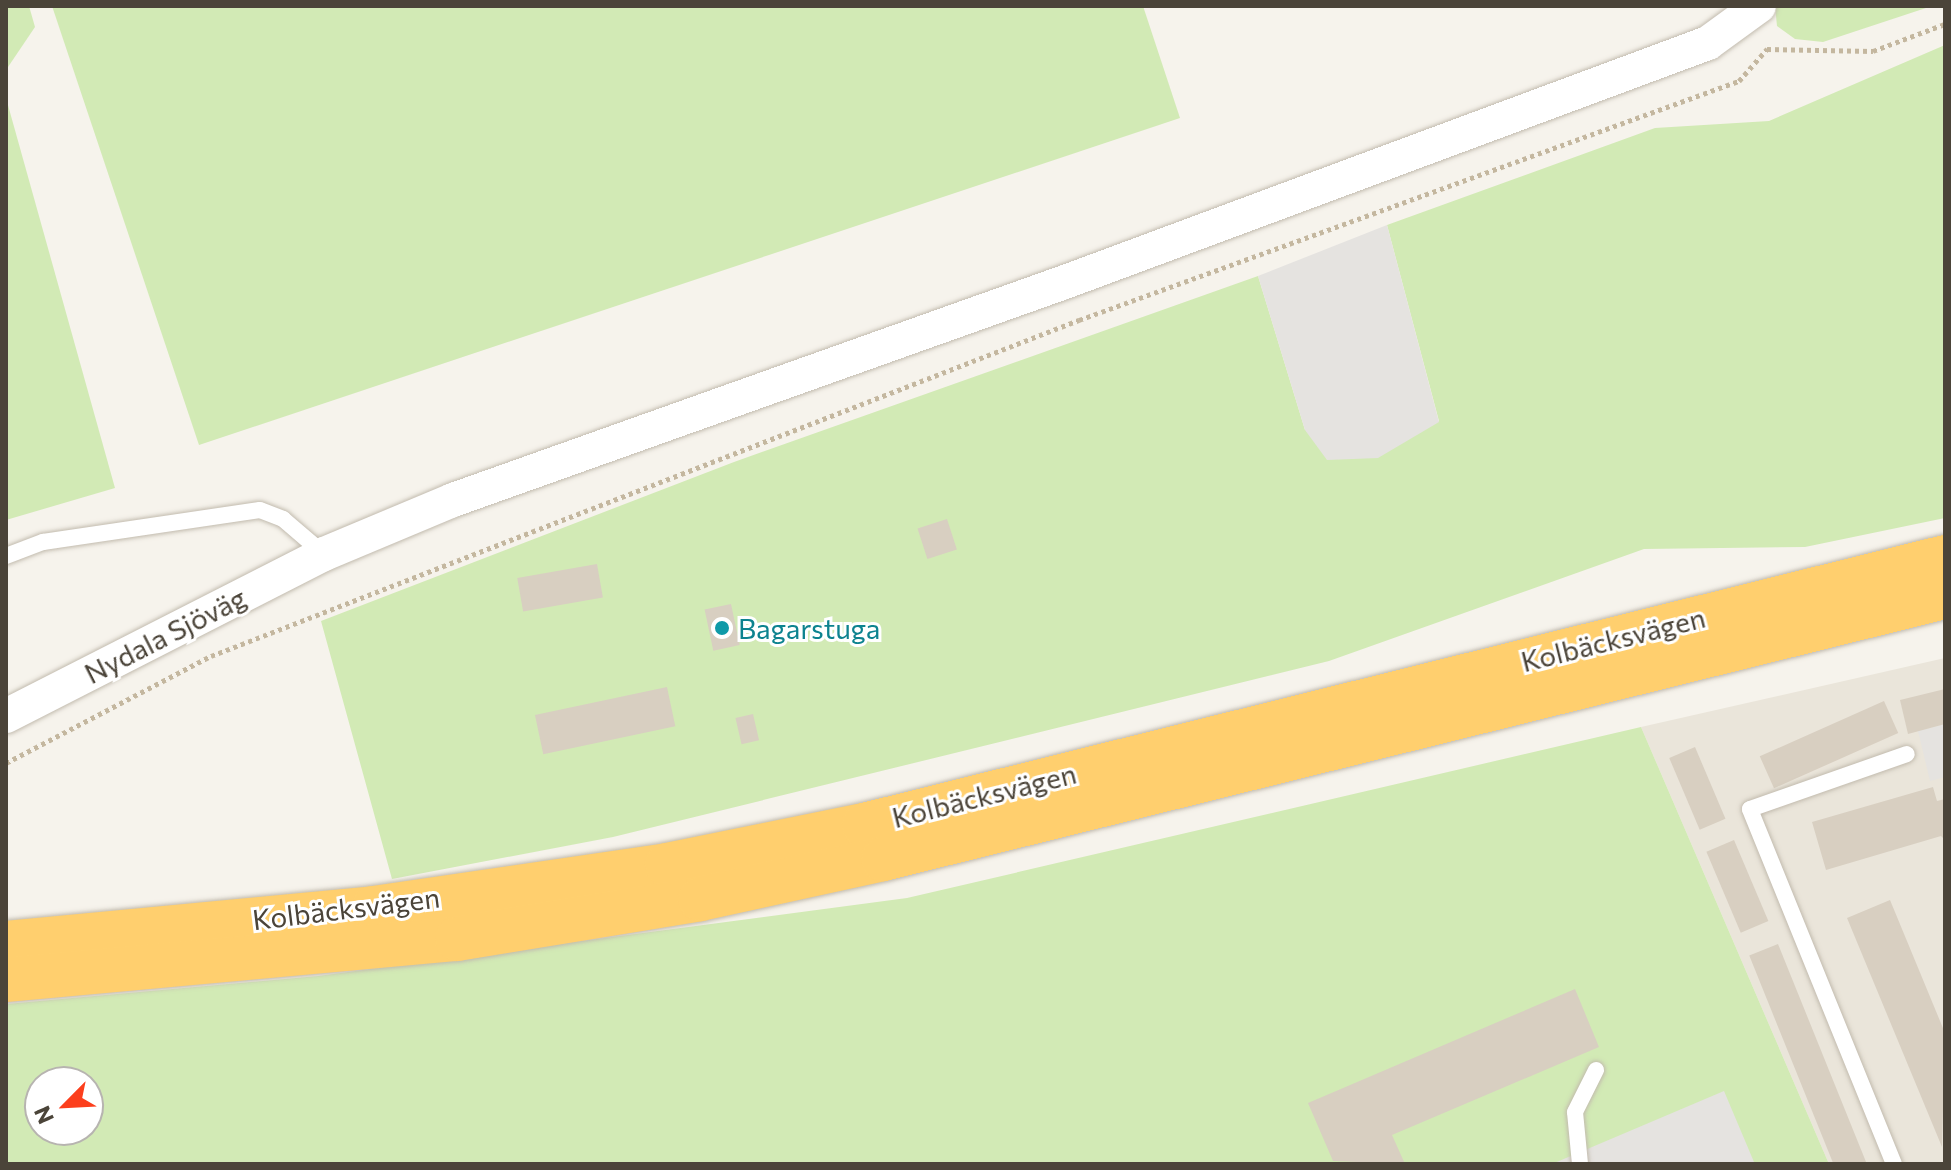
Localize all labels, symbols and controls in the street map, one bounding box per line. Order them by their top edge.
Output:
street label: Nydala Sjöväg [79,580,251,690]
street label: Kolbäcksvägen [1517,600,1709,678]
place label: Bagarstuga [738,611,880,645]
marker: Bagarstuga [713,619,731,637]
street label: Kolbäcksvägen [888,756,1080,834]
street label: Kolbäcksvägen [250,880,442,936]
north arrow [24,1066,104,1146]
text: N [28,1102,59,1128]

